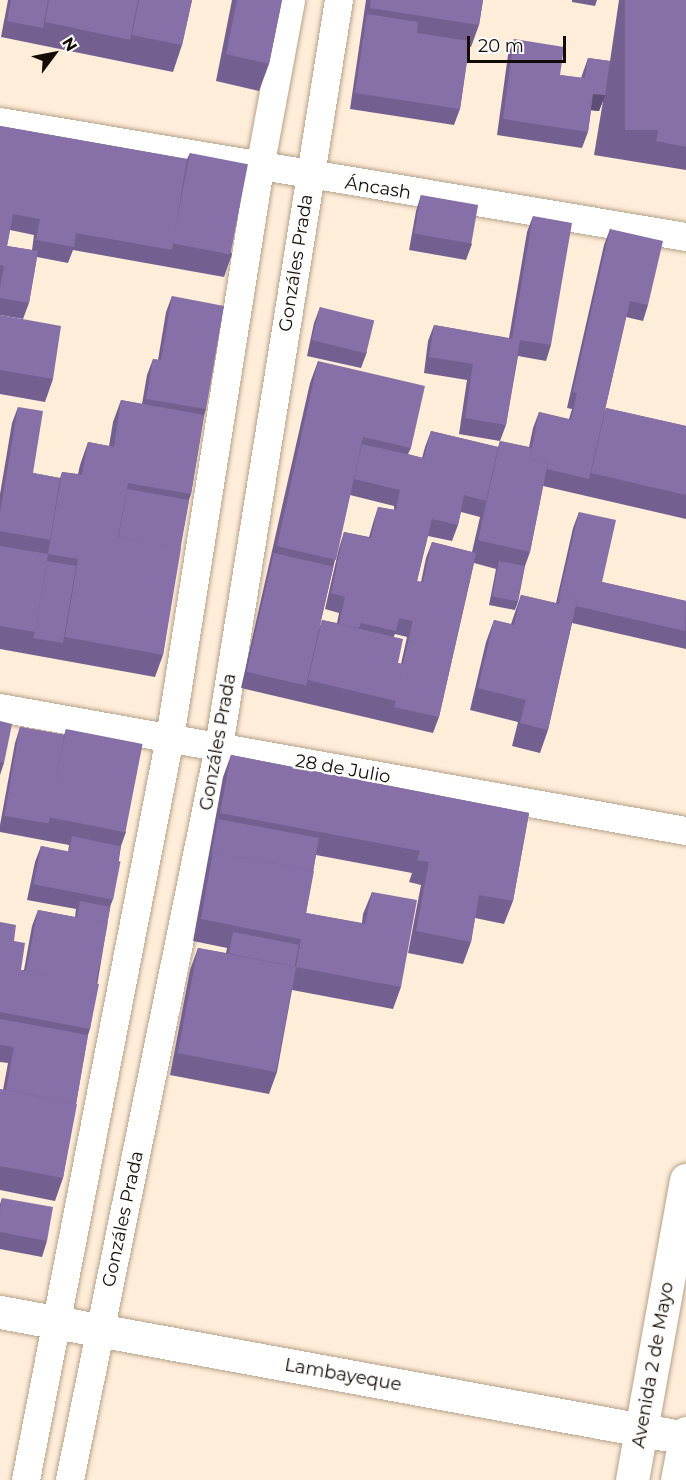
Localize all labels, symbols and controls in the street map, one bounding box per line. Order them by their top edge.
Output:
north arrow [24,24,84,84]
scale bar [470,24,569,62]
text: N [58,34,81,55]
text: 20 m [478,35,524,57]
street label: Áncash [343,172,413,204]
street label: Gonzáles Prada [274,193,318,333]
street label: Gonzáles Prada [195,672,241,812]
street label: 28 de Julio [294,750,392,788]
street label: Gonzáles Prada [98,1149,148,1289]
street label: Avenida 2 de Mayo [628,1280,678,1450]
street label: Lambayeque [283,1354,403,1396]

